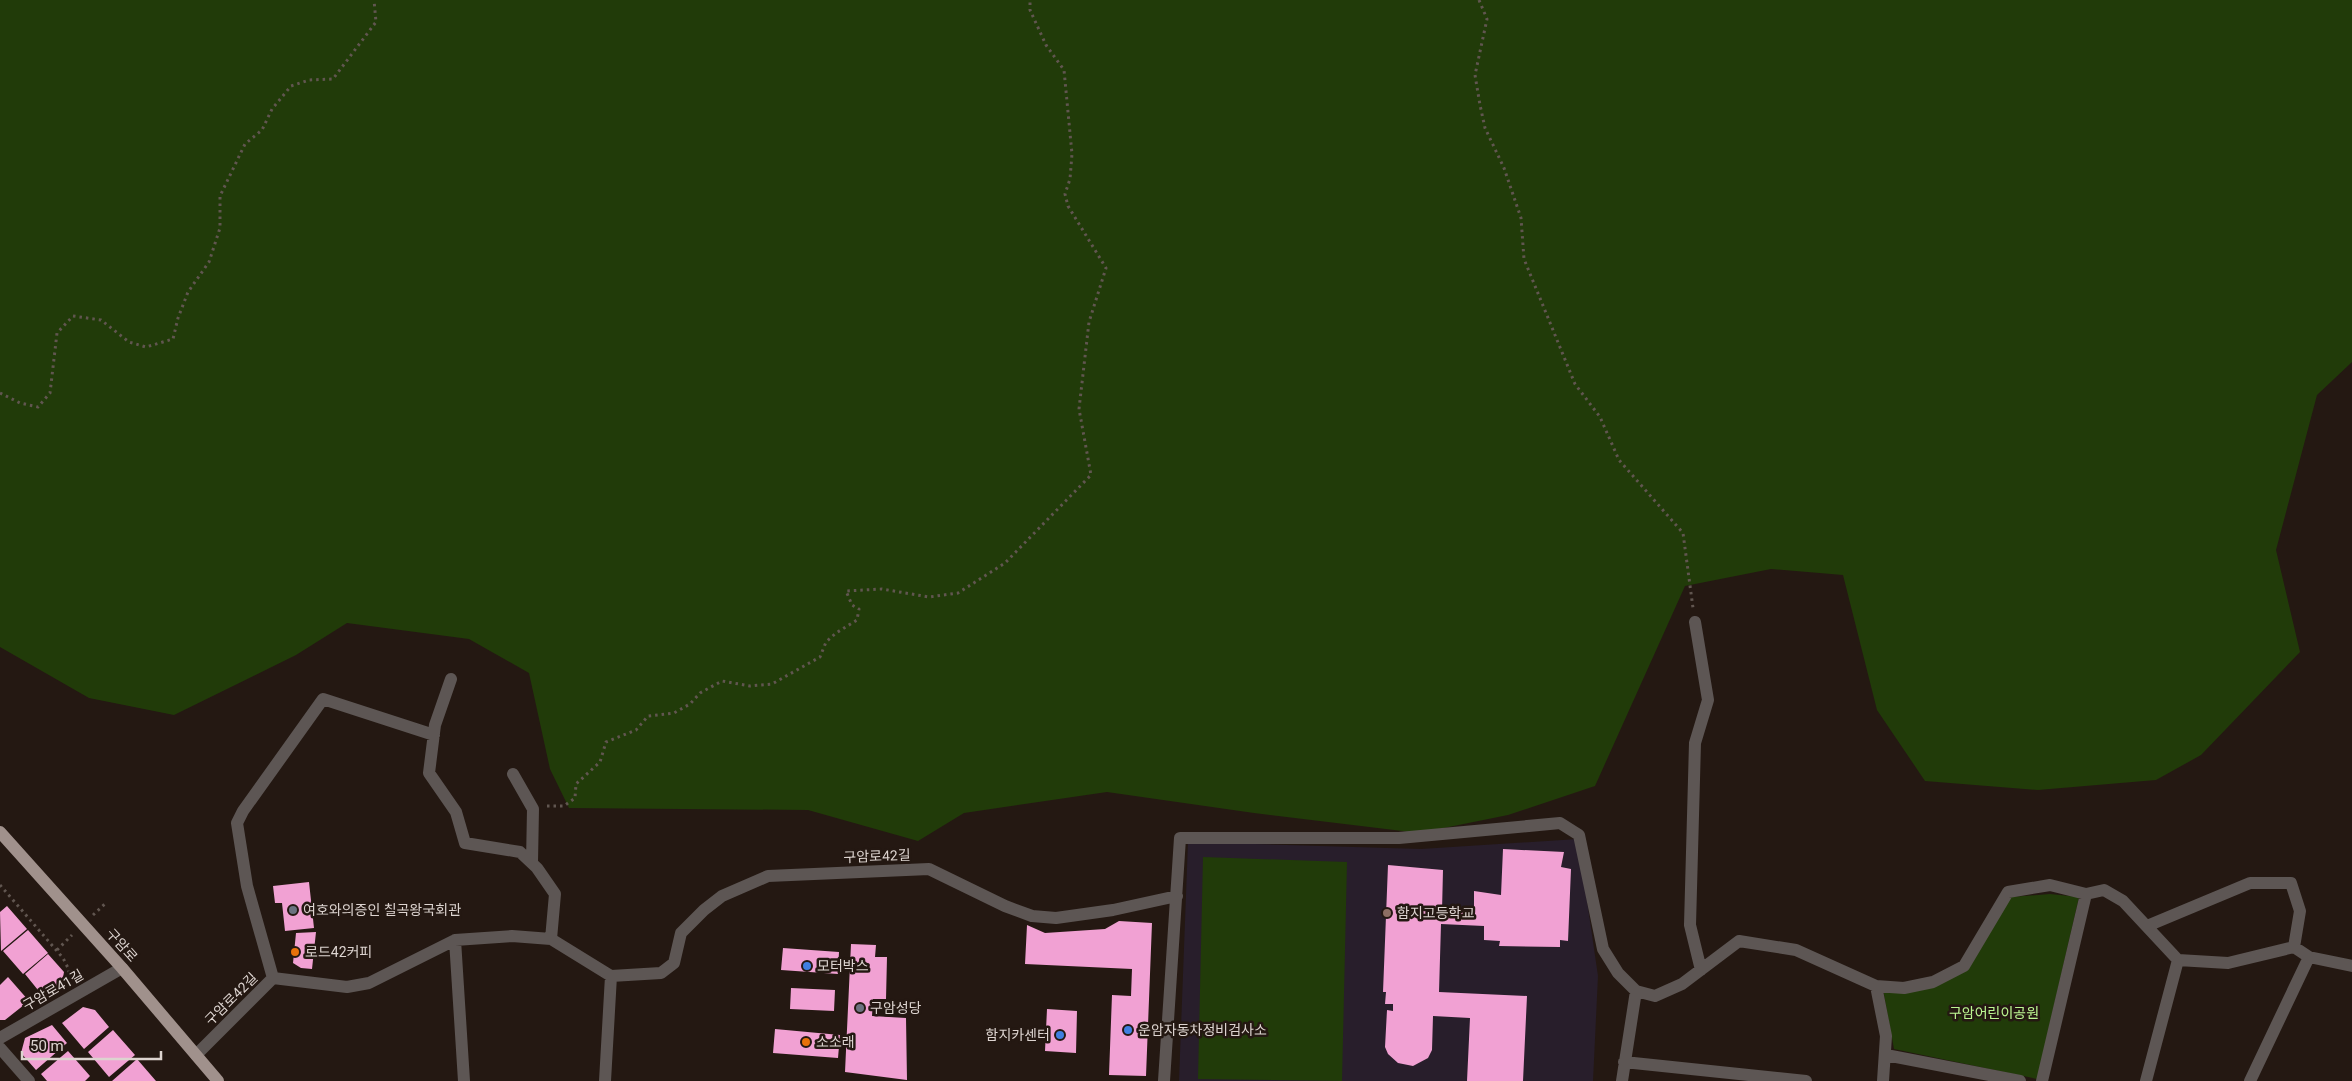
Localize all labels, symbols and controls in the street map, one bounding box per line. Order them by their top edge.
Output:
street label: 구암로42길 [843,847,911,865]
place label: 여호와의증인 칠곡왕국회관 [303,902,461,918]
marker: 여호와의증인 칠곡왕국회관 [287,904,299,916]
place label: 함지고등학교 [1397,905,1474,921]
marker: 함지고등학교 [1381,907,1393,919]
street label: 구암로 [103,925,141,965]
place label: 로드42커피 [305,944,372,960]
marker: 로드42커피 [289,946,301,958]
place label: 모터박스 [817,958,869,974]
marker: 모터박스 [801,960,813,972]
street label: 구암로41길 [20,966,86,1014]
street label: 구암로42길 [202,970,260,1028]
place label: 구암성당 [870,1000,922,1016]
marker: 구암성당 [854,1002,866,1014]
park label: 구암어린이공원 [1949,1005,2039,1021]
place label: 운암자동차정비검사소 [1138,1022,1267,1038]
marker: 운암자동차정비검사소 [1122,1024,1134,1036]
place label: 함지카센터 [986,1027,1050,1043]
scale bar [22,1028,161,1060]
marker: 함지카센터 [1054,1029,1066,1041]
place label: 소소래 [816,1034,855,1050]
marker: 소소래 [800,1036,812,1048]
text: 50 m [30,1037,64,1055]

